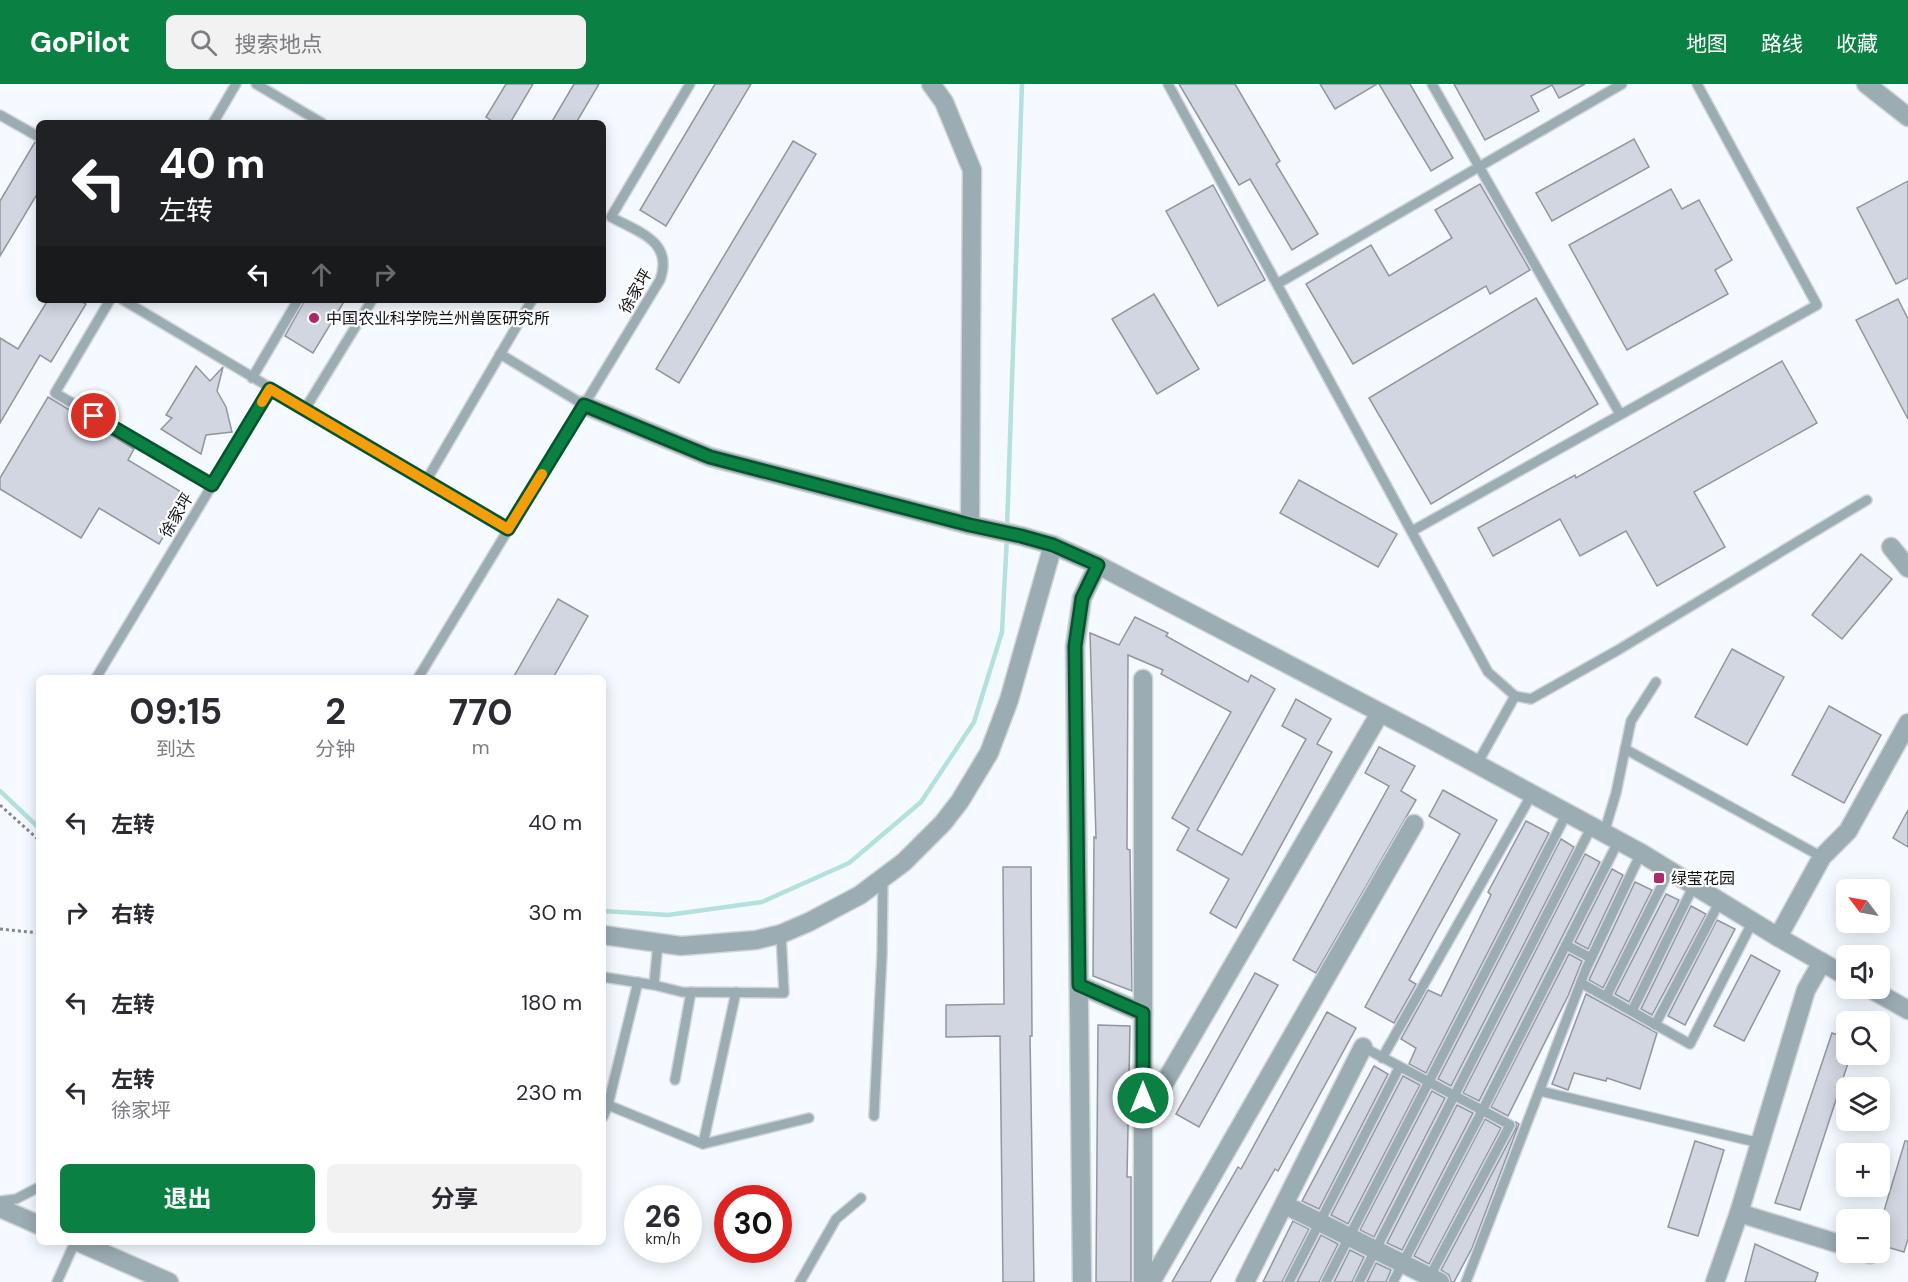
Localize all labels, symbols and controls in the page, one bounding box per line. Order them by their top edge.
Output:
search box [166,15,586,69]
text: GoPilot [30,24,130,61]
icon: search [187,26,220,59]
text: 搜索地点 [235,30,323,59]
text: 地图 [1686,30,1728,58]
text: 路线 [1761,30,1803,58]
text: 收藏 [1836,30,1878,58]
text: 40 m [159,136,265,191]
icon: left [60,144,138,222]
text: 左转 [159,193,213,228]
icon: left [242,258,275,291]
icon: ahead [305,258,338,291]
icon: right [368,258,401,291]
street label: 徐家坪 [614,265,657,317]
place label: 中国农业科学院兰州兽医研究所 [326,308,550,329]
marker: 中国农业科学院兰州兽医研究所 [307,311,321,325]
pin [68,390,119,441]
icon: arrive [77,399,110,432]
street label: 徐家坪 [155,489,198,541]
text: 09:15 [129,688,222,735]
text: 2 [325,688,346,735]
text: 770 [449,689,513,736]
text: m [472,734,490,760]
text: 到达 [156,736,196,762]
text: 分钟 [316,736,356,762]
icon: left [60,806,93,839]
text: 40 m [528,808,582,837]
text: 左转 [111,810,155,839]
place label: 绿莹花园 [1671,868,1735,889]
marker: 绿莹花园 [1652,871,1666,885]
north arrow [1836,879,1890,933]
map controls [1836,879,1890,1263]
icon: right [60,896,93,929]
text: 30 m [528,898,582,927]
text: 右转 [111,900,155,929]
button: sound [1836,945,1890,999]
icon: left [60,986,93,1019]
text: 180 m [521,988,582,1017]
text: 左转 [111,990,155,1019]
button: search [1836,1011,1890,1065]
text: 左转 [111,1065,155,1094]
position arrow [1111,1066,1175,1130]
icon: left [60,1076,93,1109]
button: layers [1836,1077,1890,1131]
text: 230 m [516,1078,582,1107]
text: 徐家坪 [111,1097,171,1123]
button: + [1836,1143,1890,1197]
button: 退出 [60,1164,315,1233]
button: 分享 [327,1164,582,1233]
speed limit sign: 30 [714,1185,792,1263]
text: 26 [645,1197,681,1236]
button: − [1836,1209,1890,1263]
text: km/h [645,1229,681,1249]

